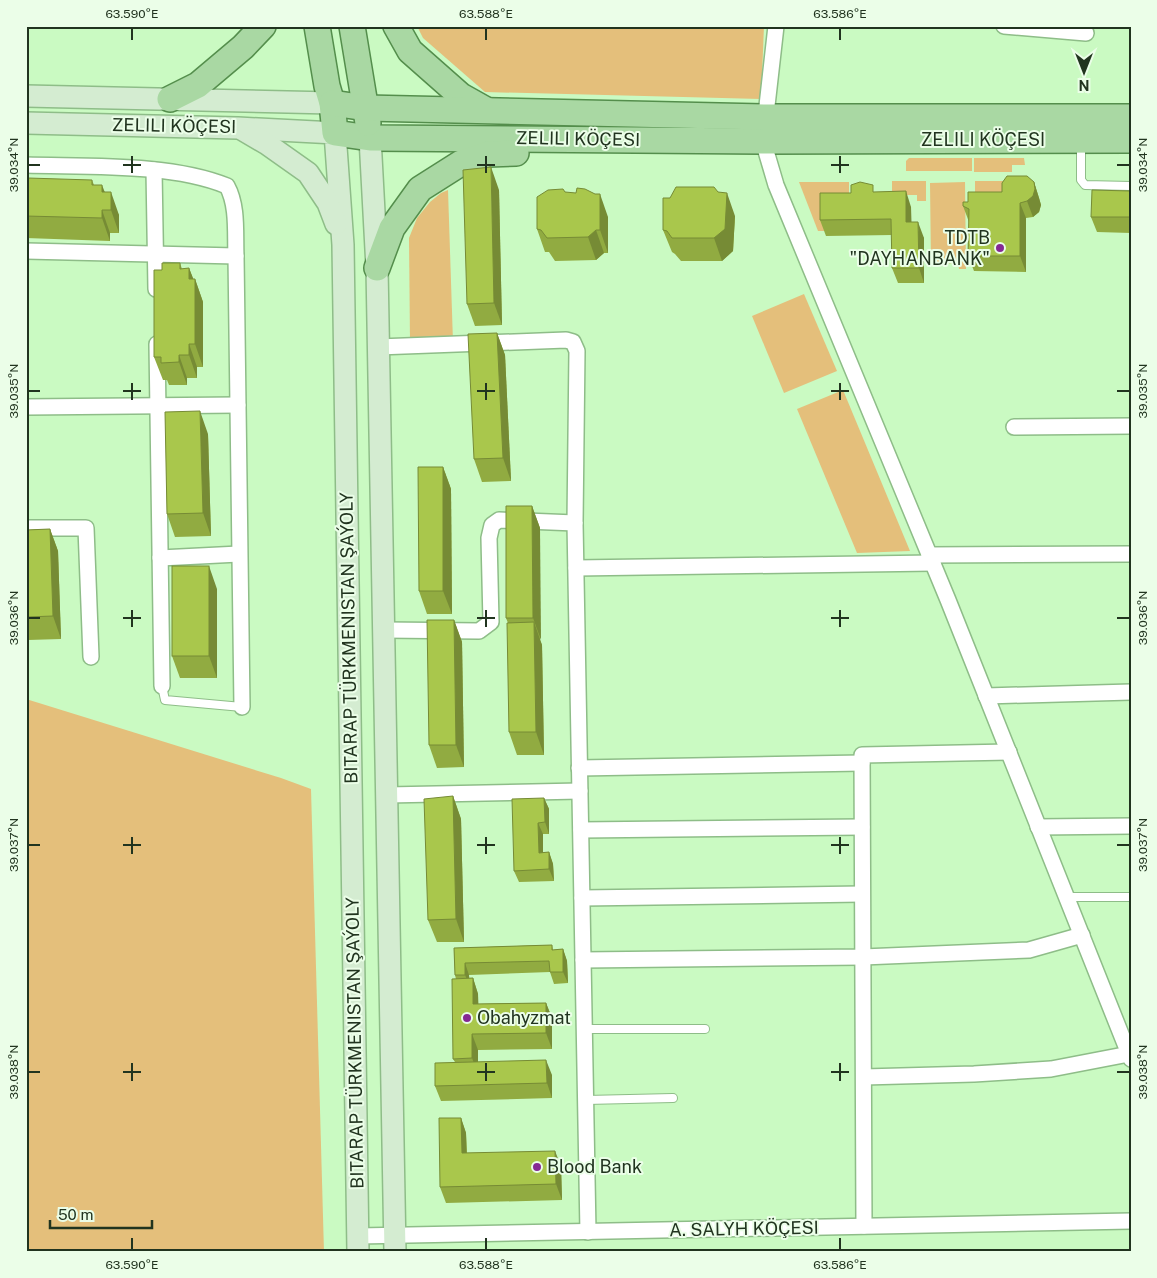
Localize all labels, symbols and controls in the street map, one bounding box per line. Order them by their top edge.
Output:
text: 63.590°E [105,7,159,21]
text: 63.588°E [459,7,513,21]
text: 63.586°E [813,7,867,21]
north arrow [1060,48,1110,98]
text: N [1079,77,1089,93]
street label: ZELILI KÖÇESI [112,113,236,137]
street label: ZELILI KÖÇESI [516,126,640,150]
street label: ZELILI KÖÇESI [921,128,1045,150]
text: 39.034°N [7,138,21,192]
text: 39.034°N [1136,138,1150,192]
place label: TDTB "DAYHANBANK" [850,227,990,269]
marker: TDTB "DAYHANBANK" [994,242,1006,254]
text: 39.035°N [7,364,21,418]
text: 39.035°N [1136,364,1150,418]
street label: BITARAP TÜRKMENISTAN ŞAÝOLY [334,492,362,784]
text: 39.036°N [7,591,21,645]
text: 39.036°N [1136,591,1150,645]
text: 39.037°N [7,818,21,872]
text: 39.037°N [1136,818,1150,872]
street label: BITARAP TÜRKMENISTAN ŞAÝOLY [340,897,368,1189]
place label: Obahyzmat [477,1007,571,1028]
marker: Obahyzmat [461,1012,473,1024]
text: 39.038°N [7,1045,21,1099]
text: 39.038°N [1136,1045,1150,1099]
place label: Blood Bank [547,1156,642,1177]
marker: Blood Bank [531,1161,543,1173]
scale bar [50,1198,152,1230]
text: 50 m [58,1206,93,1223]
street label: A. SALYH KÖÇESI [669,1216,819,1240]
text: 63.590°E [105,1258,159,1272]
text: 63.588°E [459,1258,513,1272]
text: 63.586°E [813,1258,867,1272]

